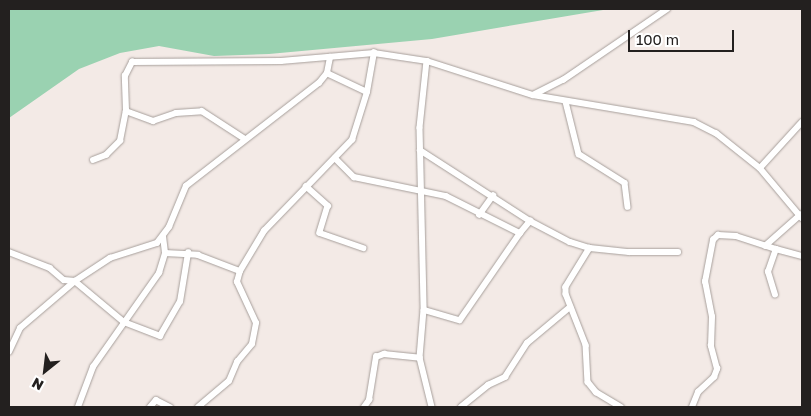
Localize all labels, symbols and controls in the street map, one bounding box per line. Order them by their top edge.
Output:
scale bar [631,20,737,52]
text: 100 m [636,30,679,48]
north arrow [20,346,70,396]
text: N [29,375,46,395]

